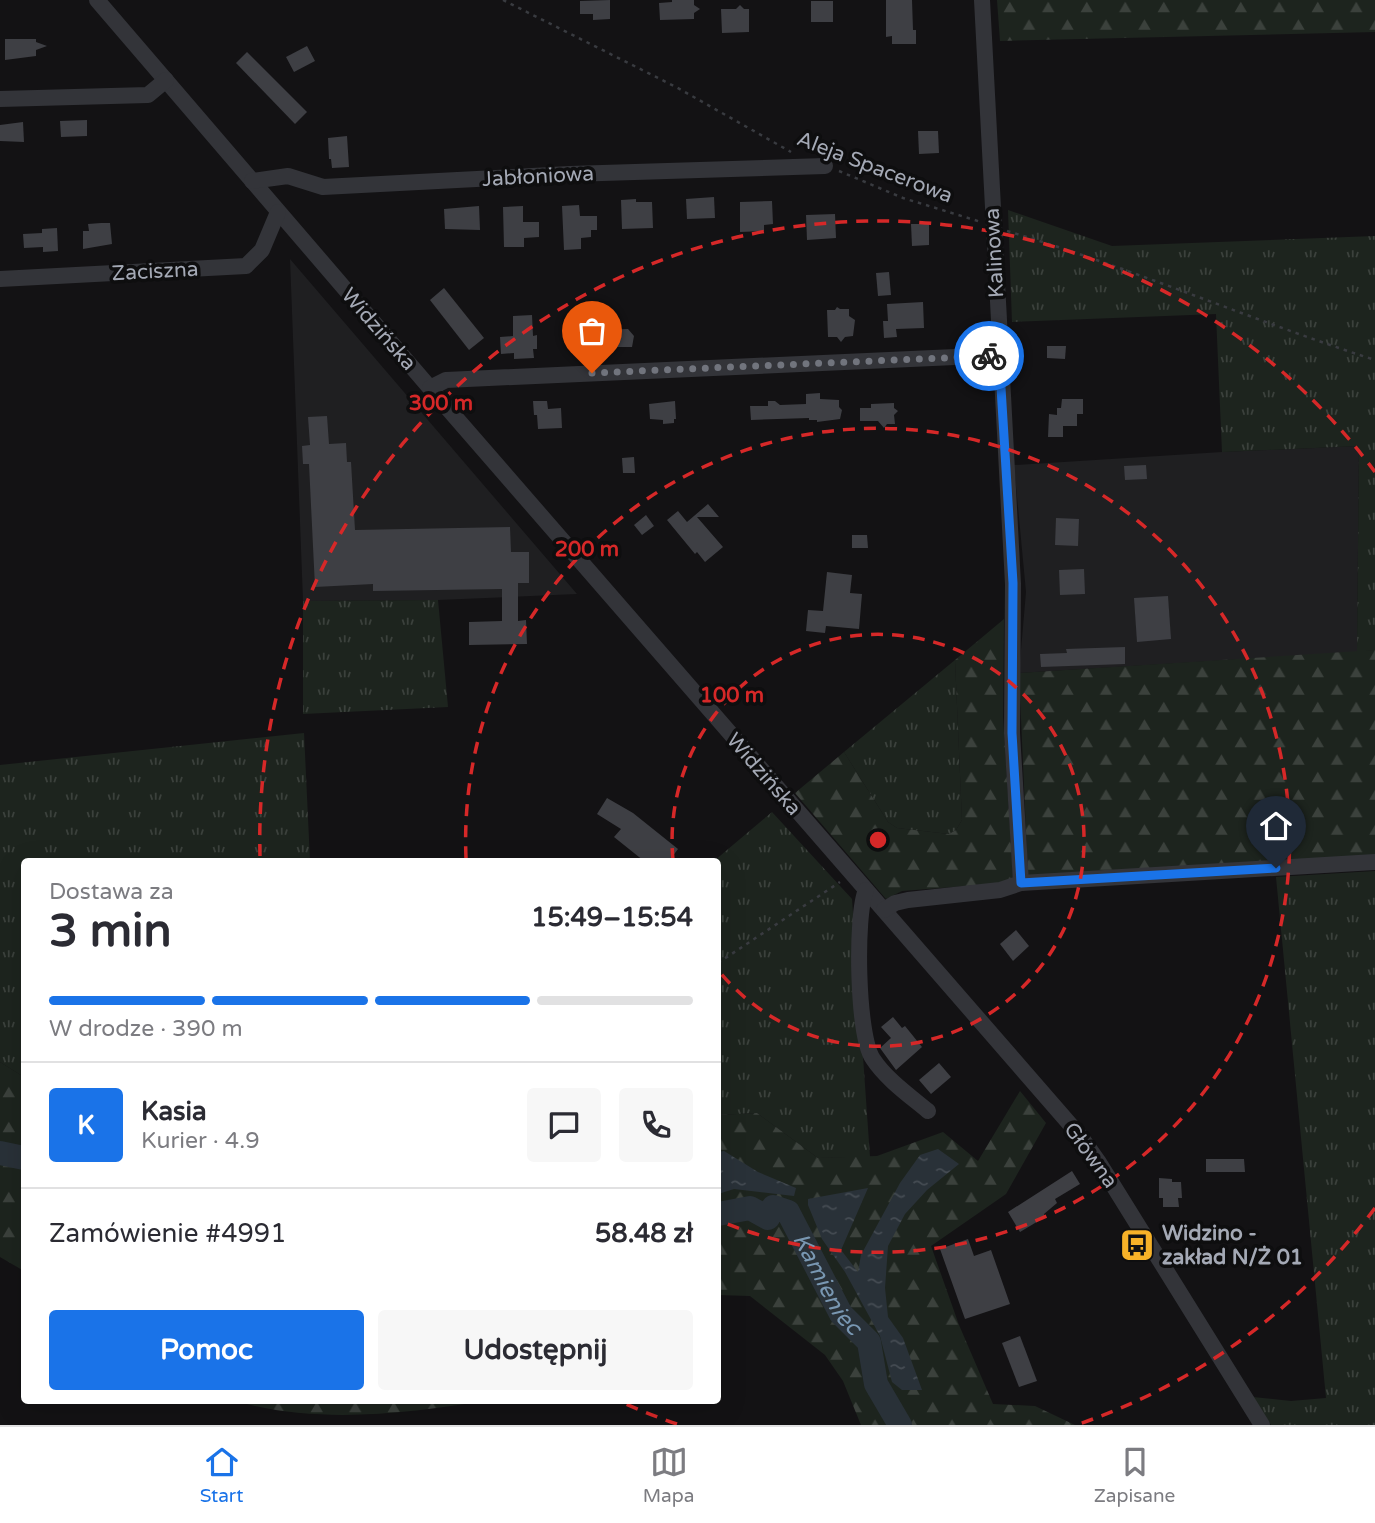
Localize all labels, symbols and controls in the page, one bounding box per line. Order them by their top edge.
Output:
street label: Aleja Spacerowa [793,126,956,209]
street label: Jabłoniowa [481,161,595,192]
street label: Kalinowa [980,207,1009,299]
street label: Zaciszna [111,257,199,286]
street label: Widzińska [336,283,421,376]
pin [562,301,622,373]
icon: bag [573,312,611,350]
courier [954,321,1024,391]
icon: bike [970,337,1008,375]
text: 300 m [409,391,473,416]
text: 200 m [555,537,619,562]
text: 100 m [700,683,764,708]
street label: Widzińska [721,728,806,821]
pin [1246,796,1306,868]
icon: home [1257,807,1295,845]
centre of rings [866,828,890,852]
text: Dostawa za [49,878,174,906]
text: 15:49–15:54 [531,902,693,933]
text: 3 min [49,904,172,959]
text: W drodze · 390 m [49,1015,243,1043]
button: chat [527,1088,601,1162]
button: phone [619,1088,693,1162]
text: Kasia [141,1096,207,1127]
text: K [77,1110,95,1141]
street label: Główna [1058,1118,1123,1193]
text: Kurier · 4.9 [141,1127,260,1155]
text: Zamówienie #4991 [49,1218,286,1249]
text: 58.48 zł [595,1218,693,1249]
place label: Widzino - zakład N/Ż 01 [1162,1221,1303,1270]
bus stop icon: Widzino - zakład N/Ż 01 [1118,1226,1156,1264]
water label: Kamieniec [786,1228,869,1343]
button: Pomoc [49,1310,364,1390]
button: Udostępnij [378,1310,693,1390]
tab: Start [200,1443,243,1507]
tab: Mapa [643,1443,694,1507]
tab: Zapisane [1094,1443,1175,1507]

